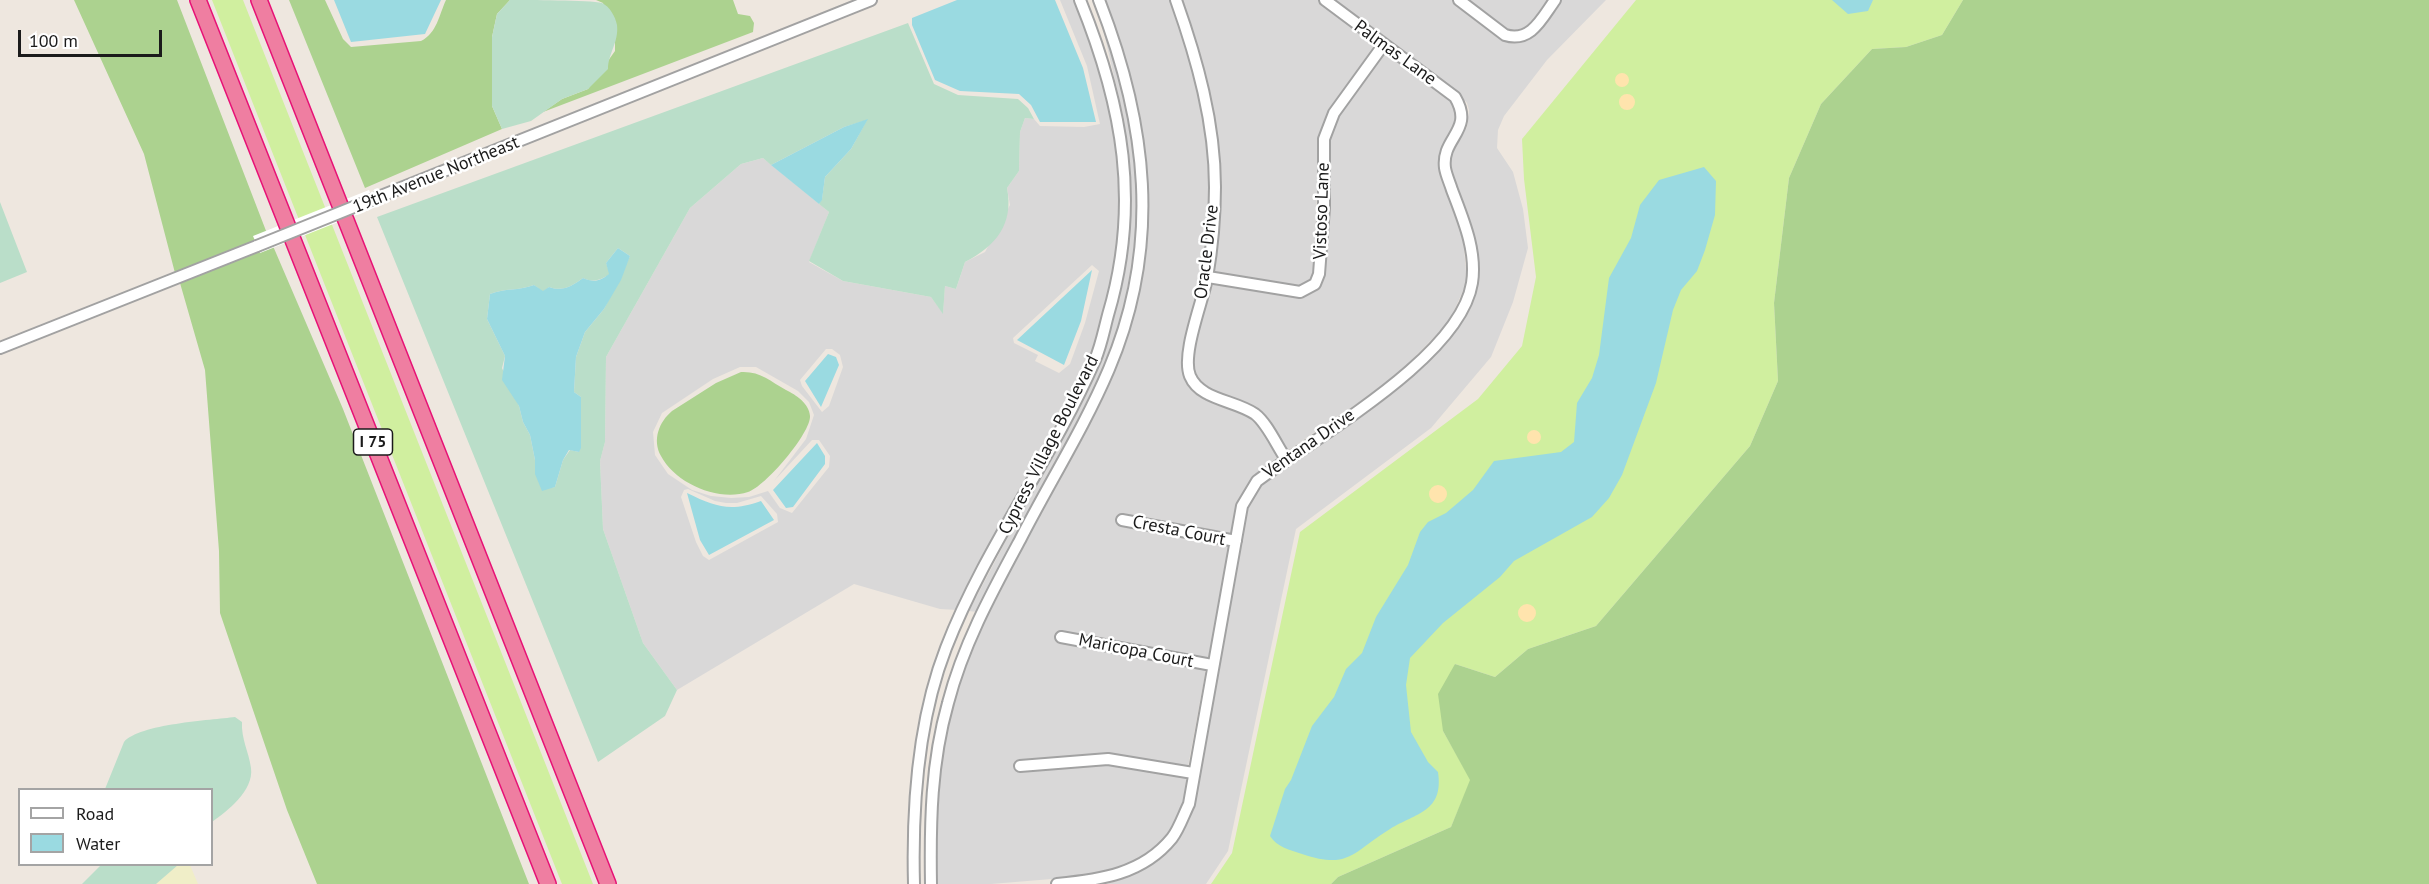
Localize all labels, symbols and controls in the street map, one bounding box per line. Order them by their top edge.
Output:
street label: Palmas Lane [1350,16,1440,90]
scale bar [21,18,165,56]
text: 100 m [29,29,78,52]
street label: 19th Avenue Northeast [350,132,522,218]
street label: Vistoso Lane [1310,162,1334,260]
street label: Oracle Drive [1190,204,1224,300]
street label: Cypress Village Boulevard [994,352,1104,538]
street label: Ventana Drive [1259,404,1359,484]
road number: I 75 [354,429,392,455]
street label: Cresta Court [1131,511,1227,551]
street label: Maricopa Court [1077,629,1195,673]
legend [18,788,213,866]
text: Road [76,802,114,825]
text: Water [76,832,120,855]

